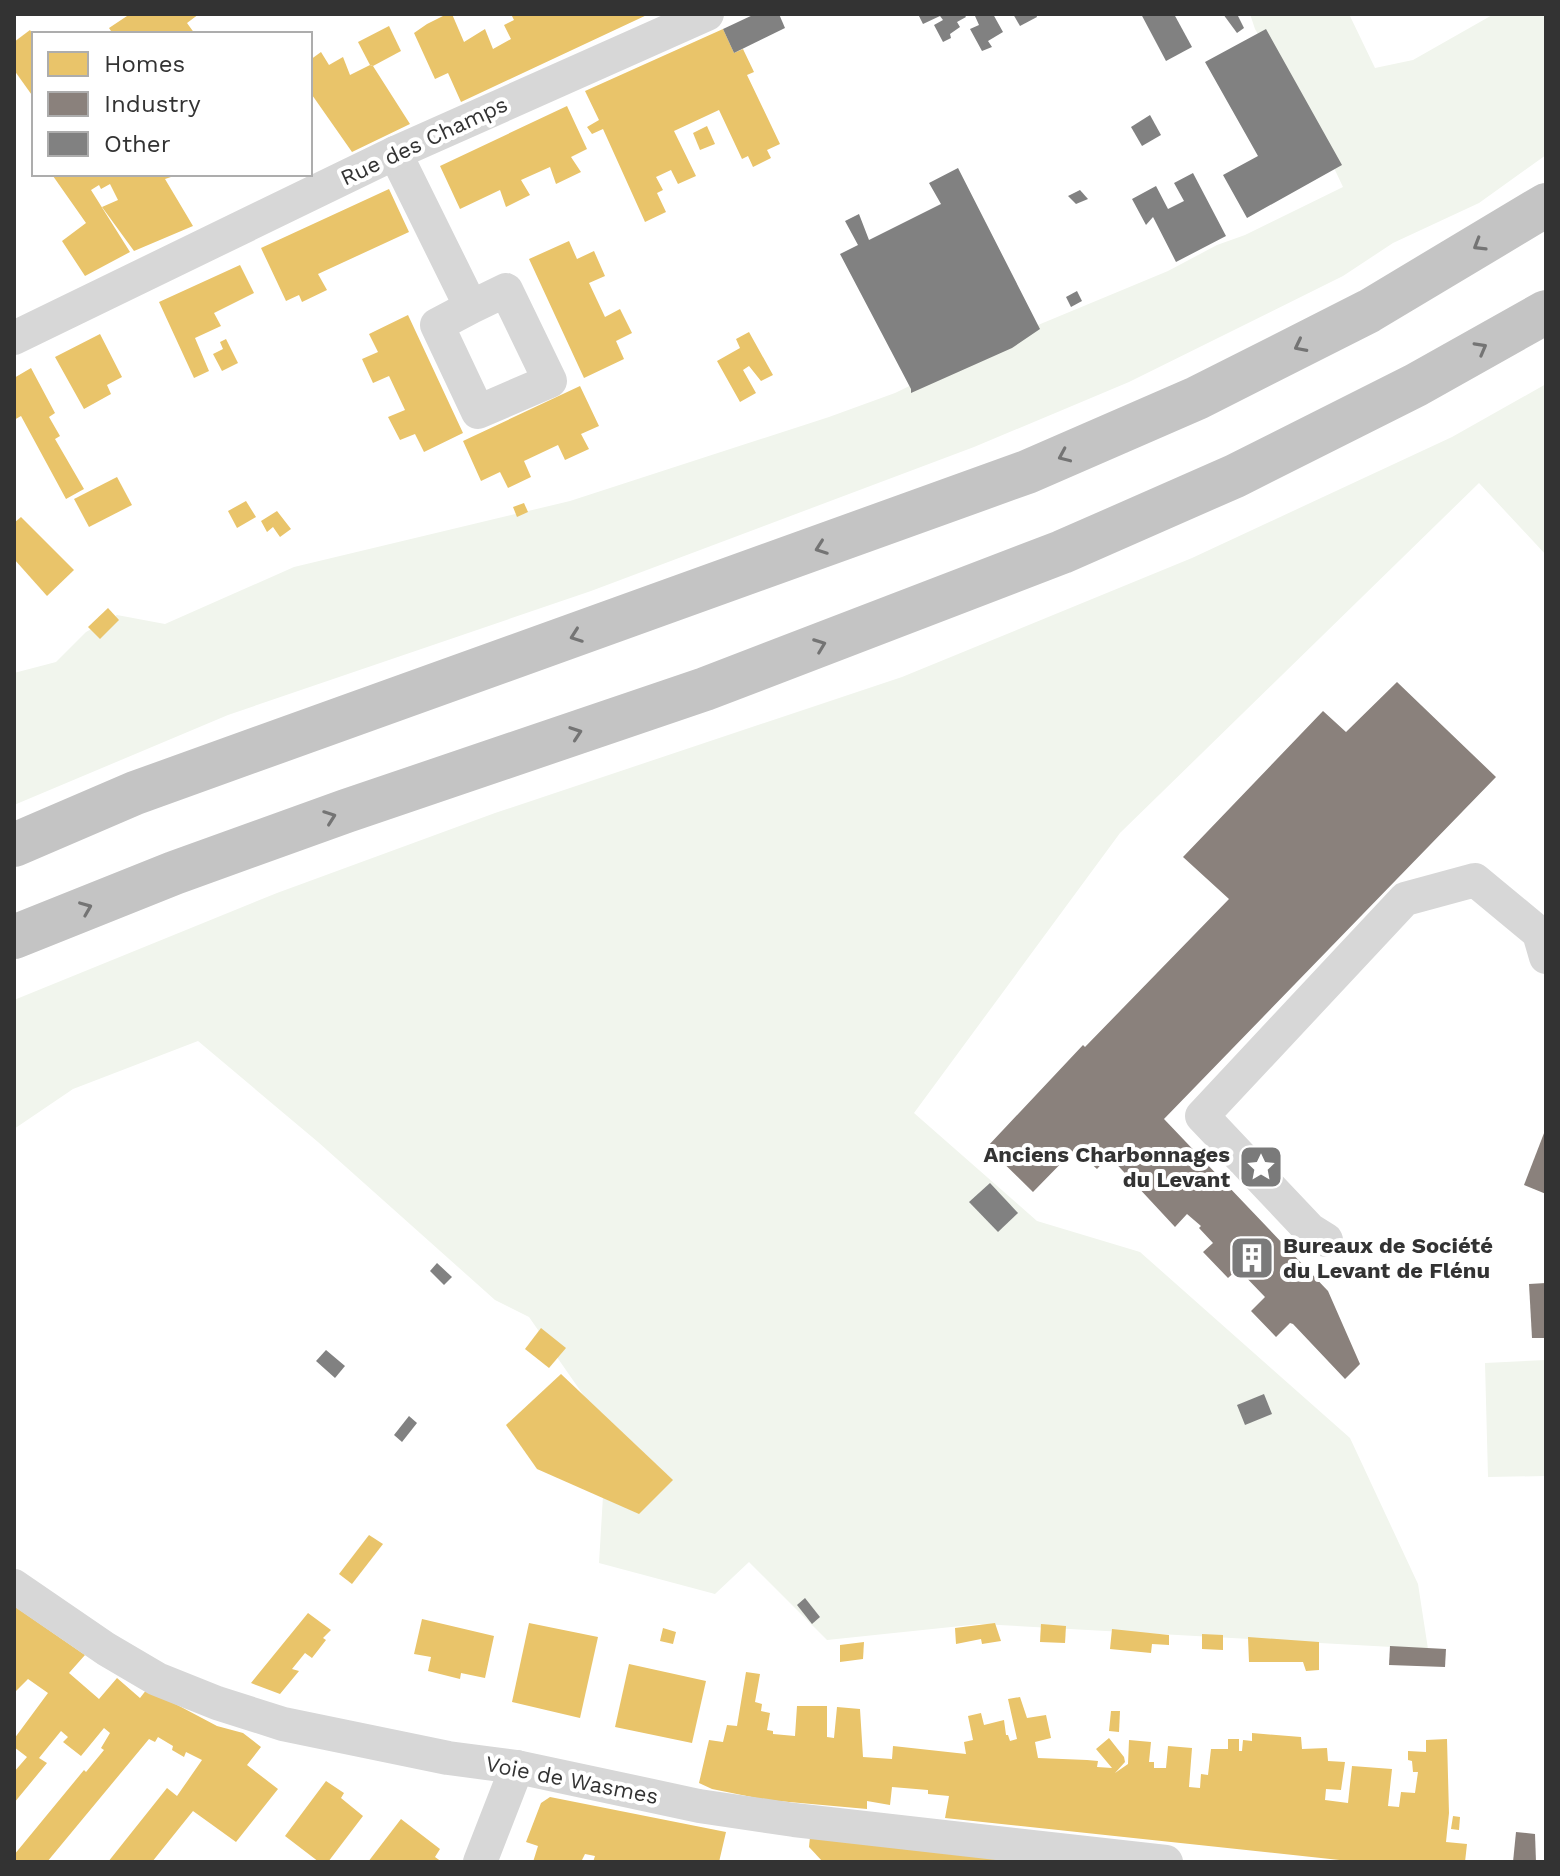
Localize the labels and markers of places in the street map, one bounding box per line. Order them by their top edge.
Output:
place label: Anciens Charbonnages du Levant [983,1142,1230,1192]
place icon: Anciens Charbonnages du Levant [1237,1143,1285,1191]
place label: Bureaux de Société du Levant de Flénu [1283,1233,1493,1283]
building icon: Bureaux de Société du Levant de Flénu [1228,1234,1276,1282]

